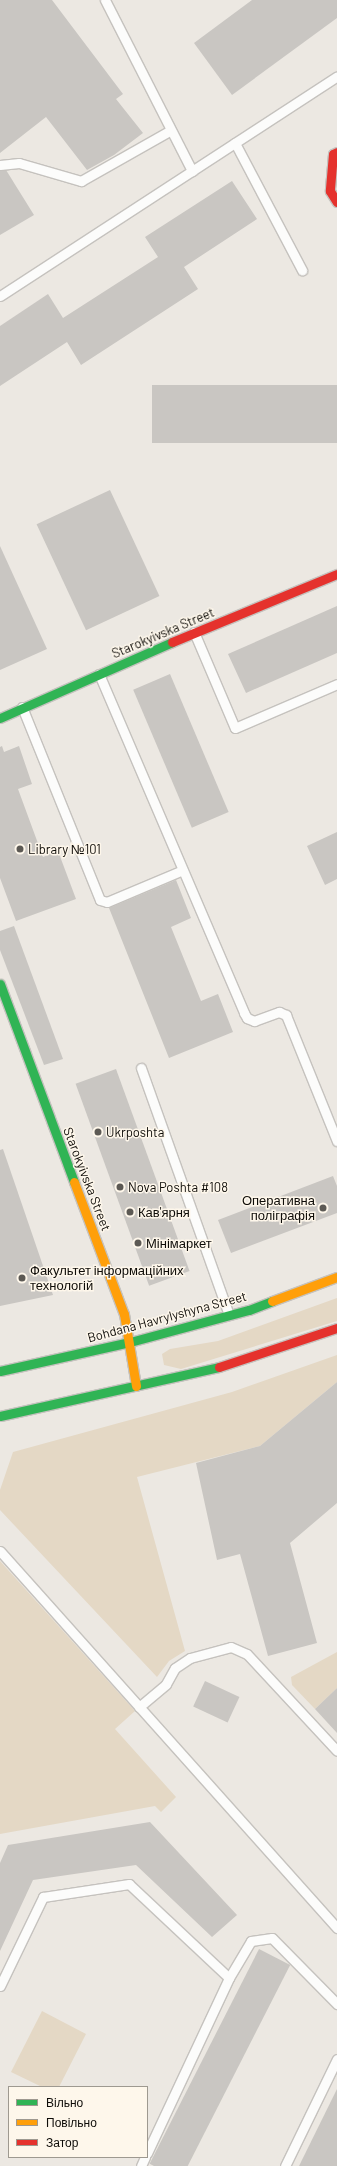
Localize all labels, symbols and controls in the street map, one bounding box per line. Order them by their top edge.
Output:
street label: Starokyivska Street [109,604,217,662]
place label: Library №101 [28,841,101,857]
marker: Library №101 [15,844,25,854]
place label: Ukrposhta [106,1124,164,1140]
street label: Starokyivska Street [60,1125,114,1233]
marker: Ukrposhta [93,1127,103,1137]
place label: Nova Poshta #108 [128,1179,228,1195]
marker: Nova Poshta #108 [115,1182,125,1192]
place label: Оперативна поліграфія [242,1193,315,1224]
marker: Оперативна поліграфія [318,1203,328,1213]
place label: Кав'ярня [138,1204,190,1220]
marker: Кав'ярня [125,1207,135,1217]
place label: Мінімаркет [146,1235,212,1251]
marker: Мінімаркет [133,1238,143,1248]
place label: Факультет інформаційних технологій [30,1263,184,1294]
marker: Факультет інформаційних технологій [17,1273,27,1283]
street label: Bohdana Havrylyshyna Street [86,1288,248,1346]
legend [8,2086,148,2158]
text: Вільно [46,2095,83,2109]
text: Повільно [46,2115,97,2129]
text: Затор [46,2135,78,2149]

